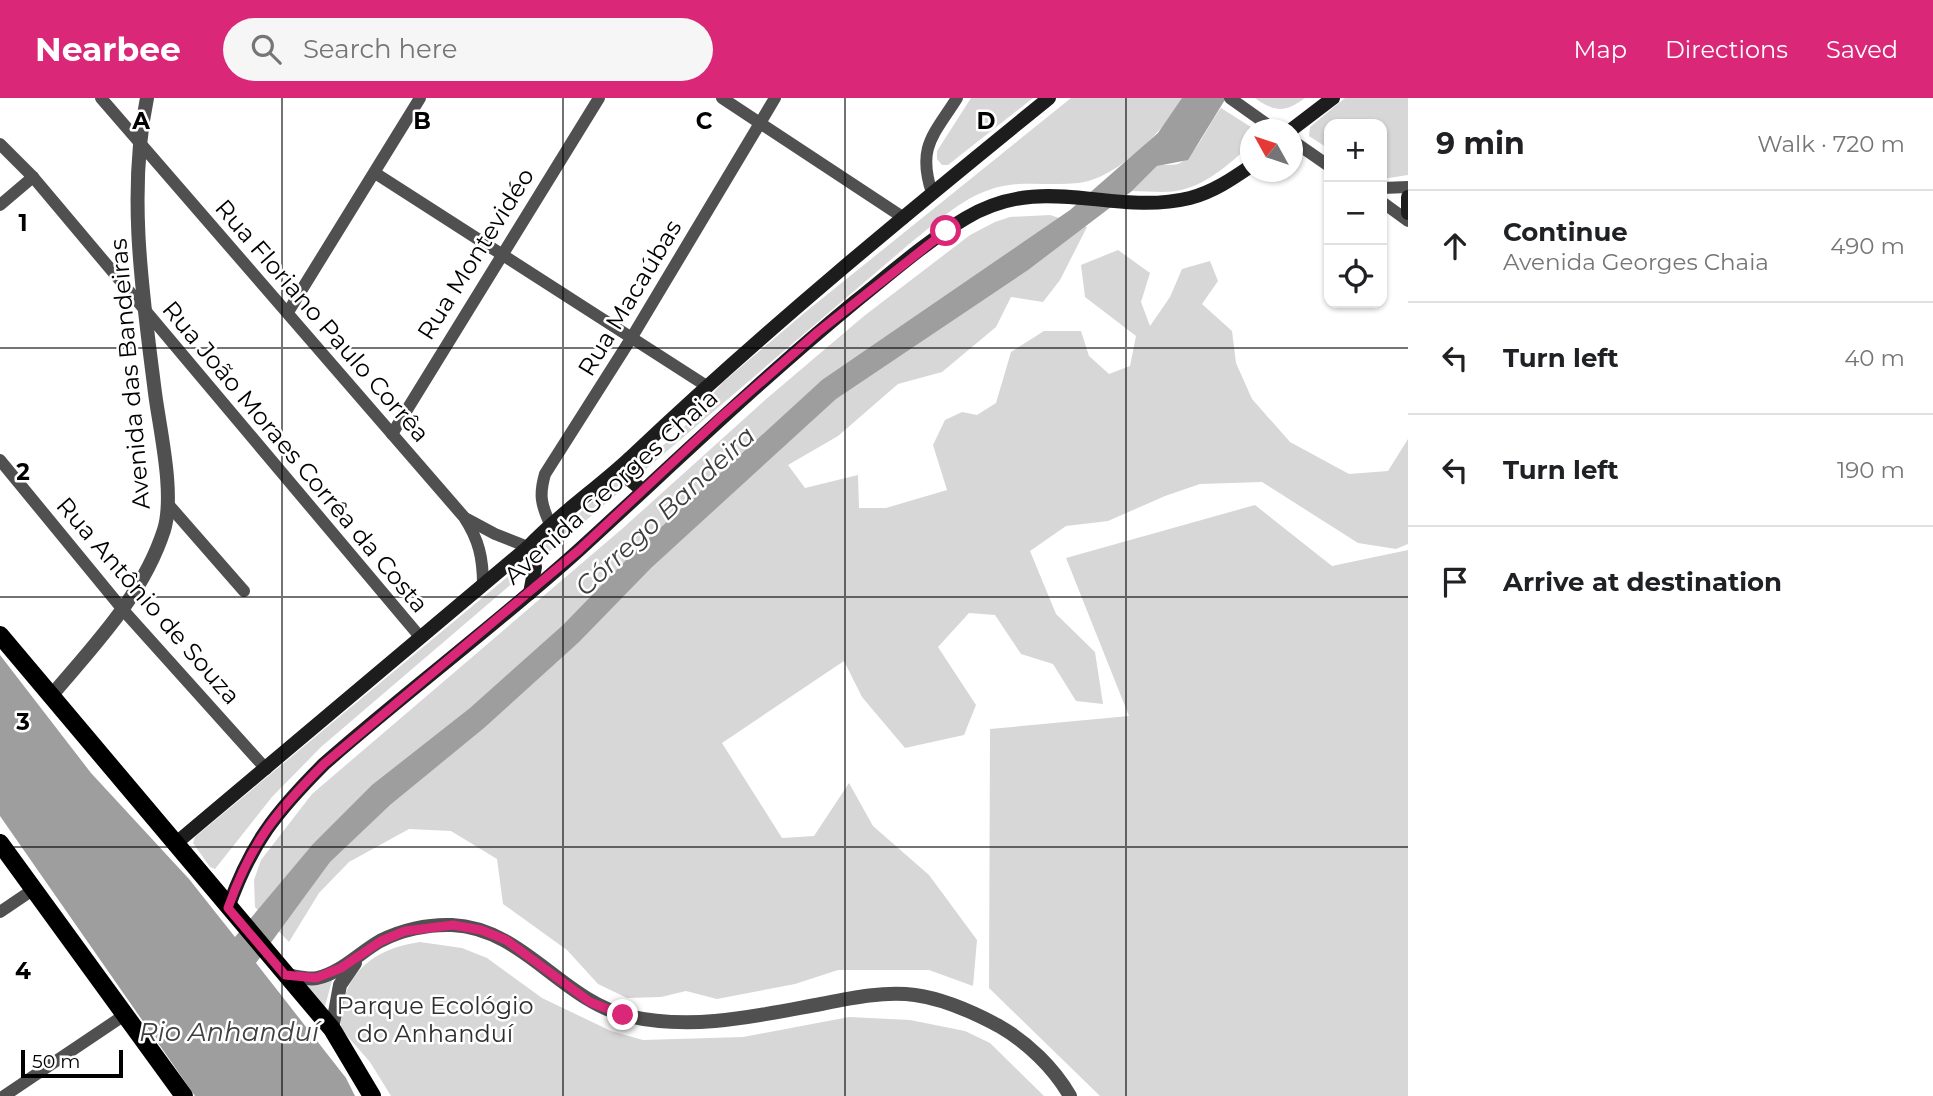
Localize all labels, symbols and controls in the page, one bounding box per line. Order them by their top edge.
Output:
search box [223,18,713,81]
text: Nearbee [35,29,181,69]
icon: search [247,30,285,68]
text: Search here [303,33,458,65]
text: Map [1574,35,1627,64]
text: Directions [1665,35,1788,64]
text: Saved [1826,35,1898,64]
text: A [131,107,150,135]
text: B [413,107,431,135]
text: C [696,107,713,135]
text: D [977,107,996,135]
north arrow [1240,119,1303,182]
map controls [1324,119,1387,308]
button: + [1324,119,1387,182]
text: 9 min [1436,125,1525,162]
text: Walk · 720 m [1757,130,1905,158]
street label: Rua Montevidéo [411,163,540,345]
button: − [1324,182,1387,245]
street label: Rua Floriano Paulo Corrêa [209,194,436,448]
text: 1 [18,209,28,237]
street label: Rua Macaúbas [572,214,688,381]
route start [930,215,961,246]
text: Continue [1503,216,1628,248]
icon: ahead [1436,227,1474,265]
text: 490 m [1830,232,1905,260]
street label: Avenida das Bandeiras [103,237,156,511]
button: locate [1324,245,1387,308]
text: Avenida Georges Chaia [1503,248,1769,276]
street label: Rua João Moraes Corrêa da Costa [156,295,434,618]
icon: left [1436,339,1474,377]
text: Turn left [1503,342,1619,374]
text: 40 m [1844,344,1905,372]
street label: Avenida Georges Chaia [498,383,723,590]
water label: Córrego Bandeira [568,419,762,603]
icon: left [1436,451,1474,489]
text: Turn left [1503,454,1619,486]
text: 190 m [1837,456,1905,484]
text: 2 [16,458,30,486]
street label: Rua Antônio de Souza [50,491,246,710]
icon: arrive [1436,563,1474,601]
text: Arrive at destination [1503,566,1782,598]
text: 3 [15,708,30,736]
text: 4 [15,957,31,985]
park label: Parque Ecológio do Anhanduí [336,991,534,1048]
route end [607,999,638,1030]
water label: Rio Anhanduí [139,1016,323,1048]
scale bar [21,1047,122,1079]
text: 50 m [32,1050,80,1073]

